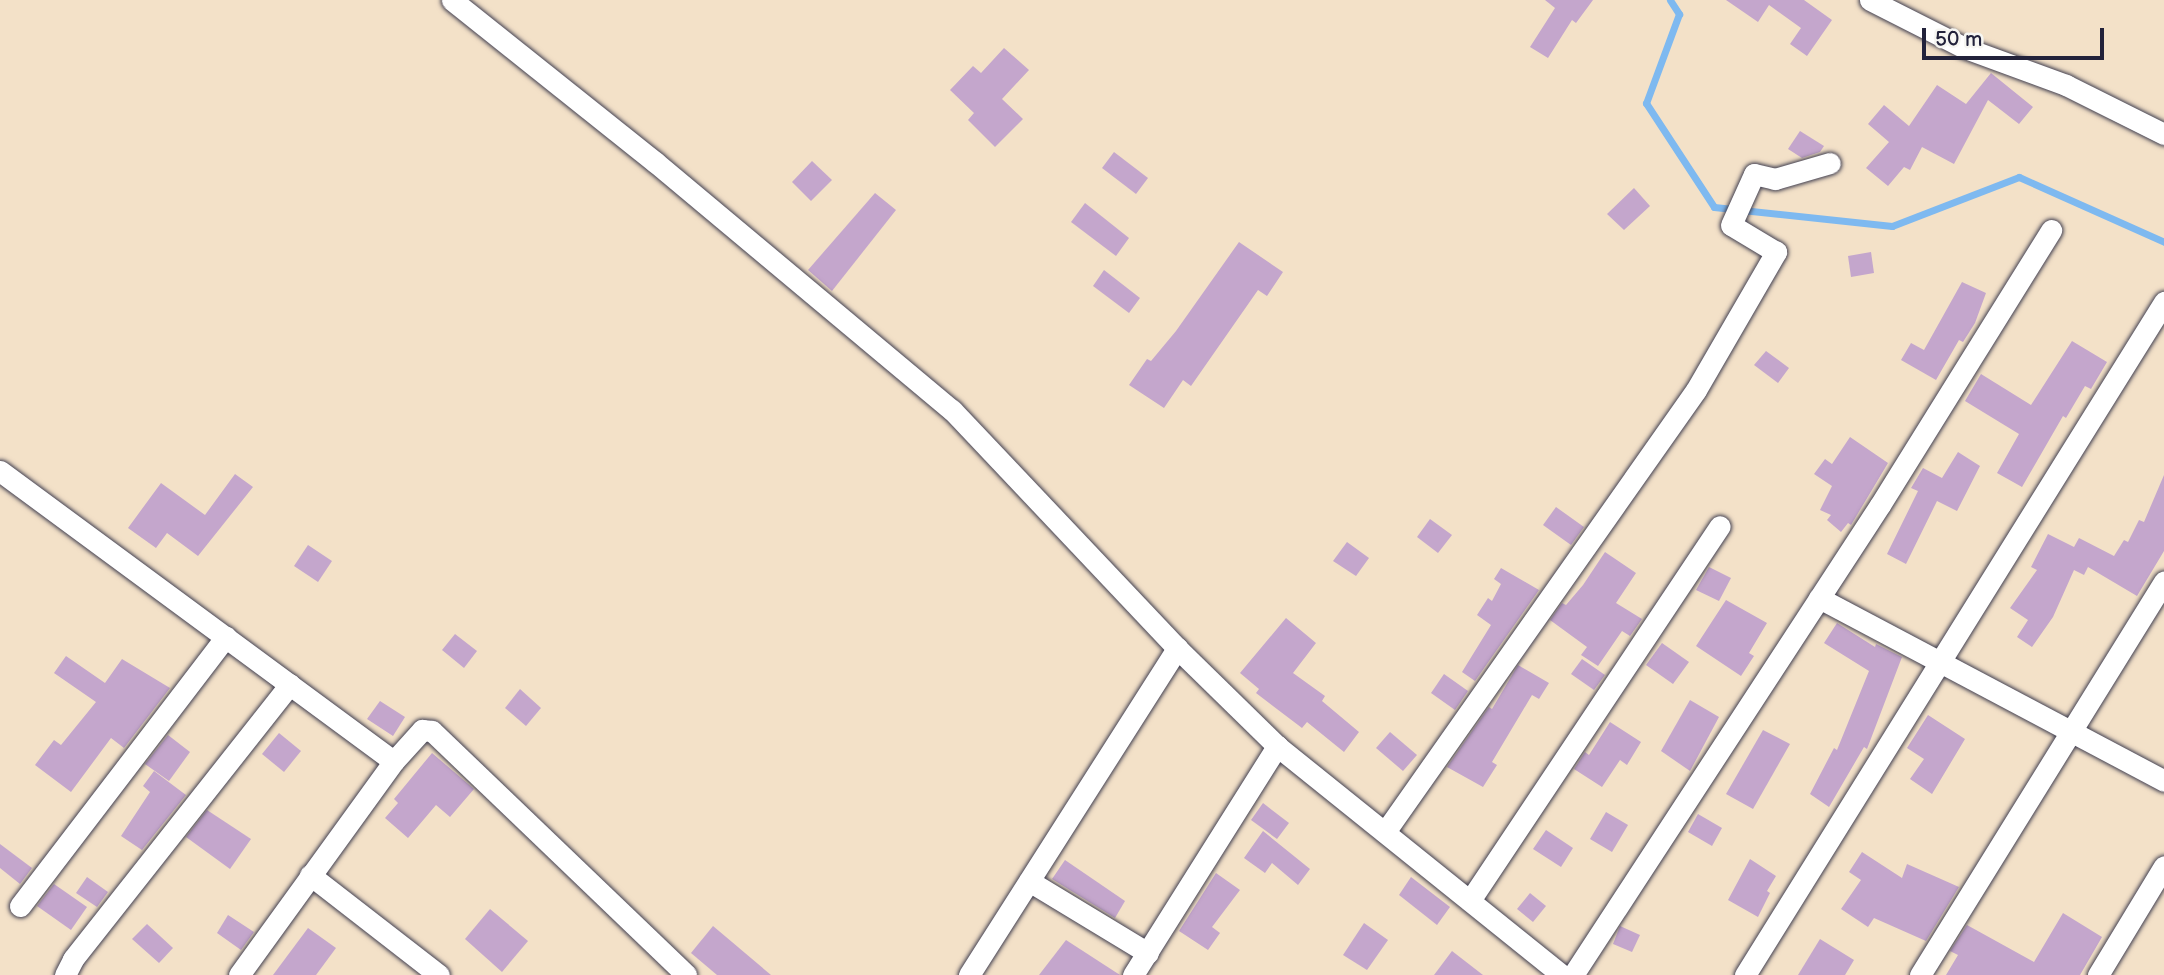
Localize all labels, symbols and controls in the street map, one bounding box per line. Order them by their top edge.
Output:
scale bar [1926,14,2108,58]
text: 50 m [1935,27,1982,52]

